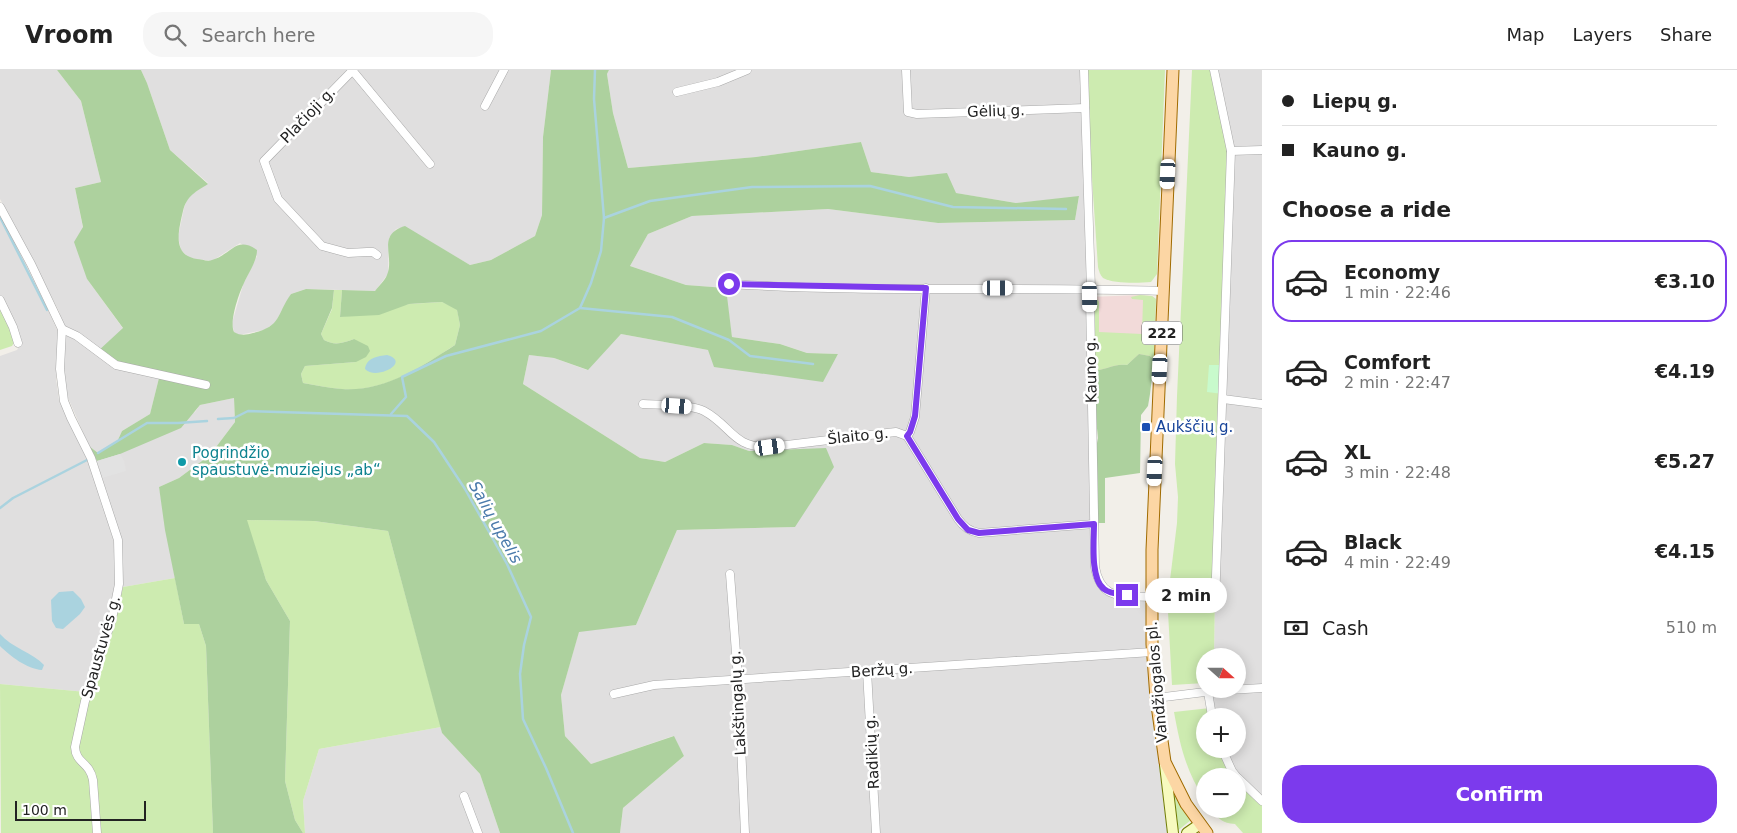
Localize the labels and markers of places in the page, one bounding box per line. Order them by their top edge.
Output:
place label: Aukščių g. [1156,418,1233,436]
marker: Aukščių g. [1140,421,1152,433]
place label: Pogrindžio spaustuvė-muziejus „ab“ [192,444,381,479]
marker: Pogrindžio spaustuvė-muziejus „ab“ [176,456,188,468]

